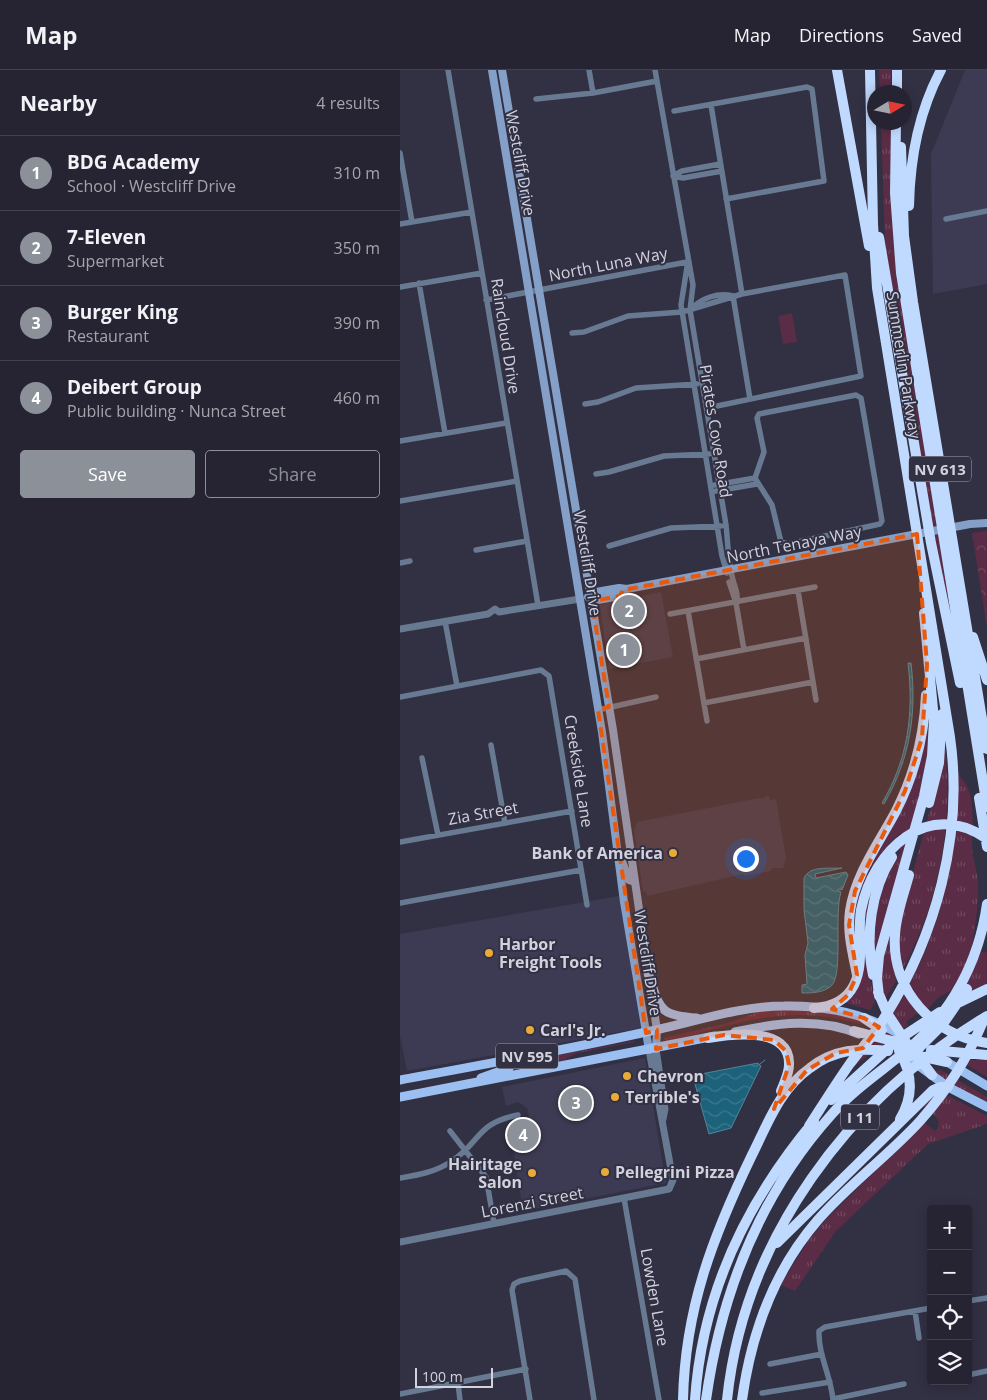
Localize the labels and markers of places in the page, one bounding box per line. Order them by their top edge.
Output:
pin: 2 [613,592,645,630]
pin: 1 [608,631,640,669]
place label: Bank of America [531,842,663,864]
marker: Bank of America [667,847,679,859]
place label: Harbor Freight Tools [499,933,602,973]
marker: Harbor Freight Tools [483,947,495,959]
place label: Carl's Jr. [540,1019,606,1041]
marker: Carl's Jr. [524,1024,536,1036]
place label: Chevron [637,1065,704,1087]
marker: Chevron [621,1070,633,1082]
pin: 3 [560,1084,592,1122]
place label: Terrible's [625,1086,700,1108]
marker: Terrible's [609,1091,621,1103]
pin: 4 [507,1116,539,1154]
place label: Hairitage Salon [448,1153,522,1193]
place label: Pellegrini Pizza [615,1161,735,1183]
marker: Pellegrini Pizza [599,1166,611,1178]
marker: Hairitage Salon [526,1167,538,1179]

